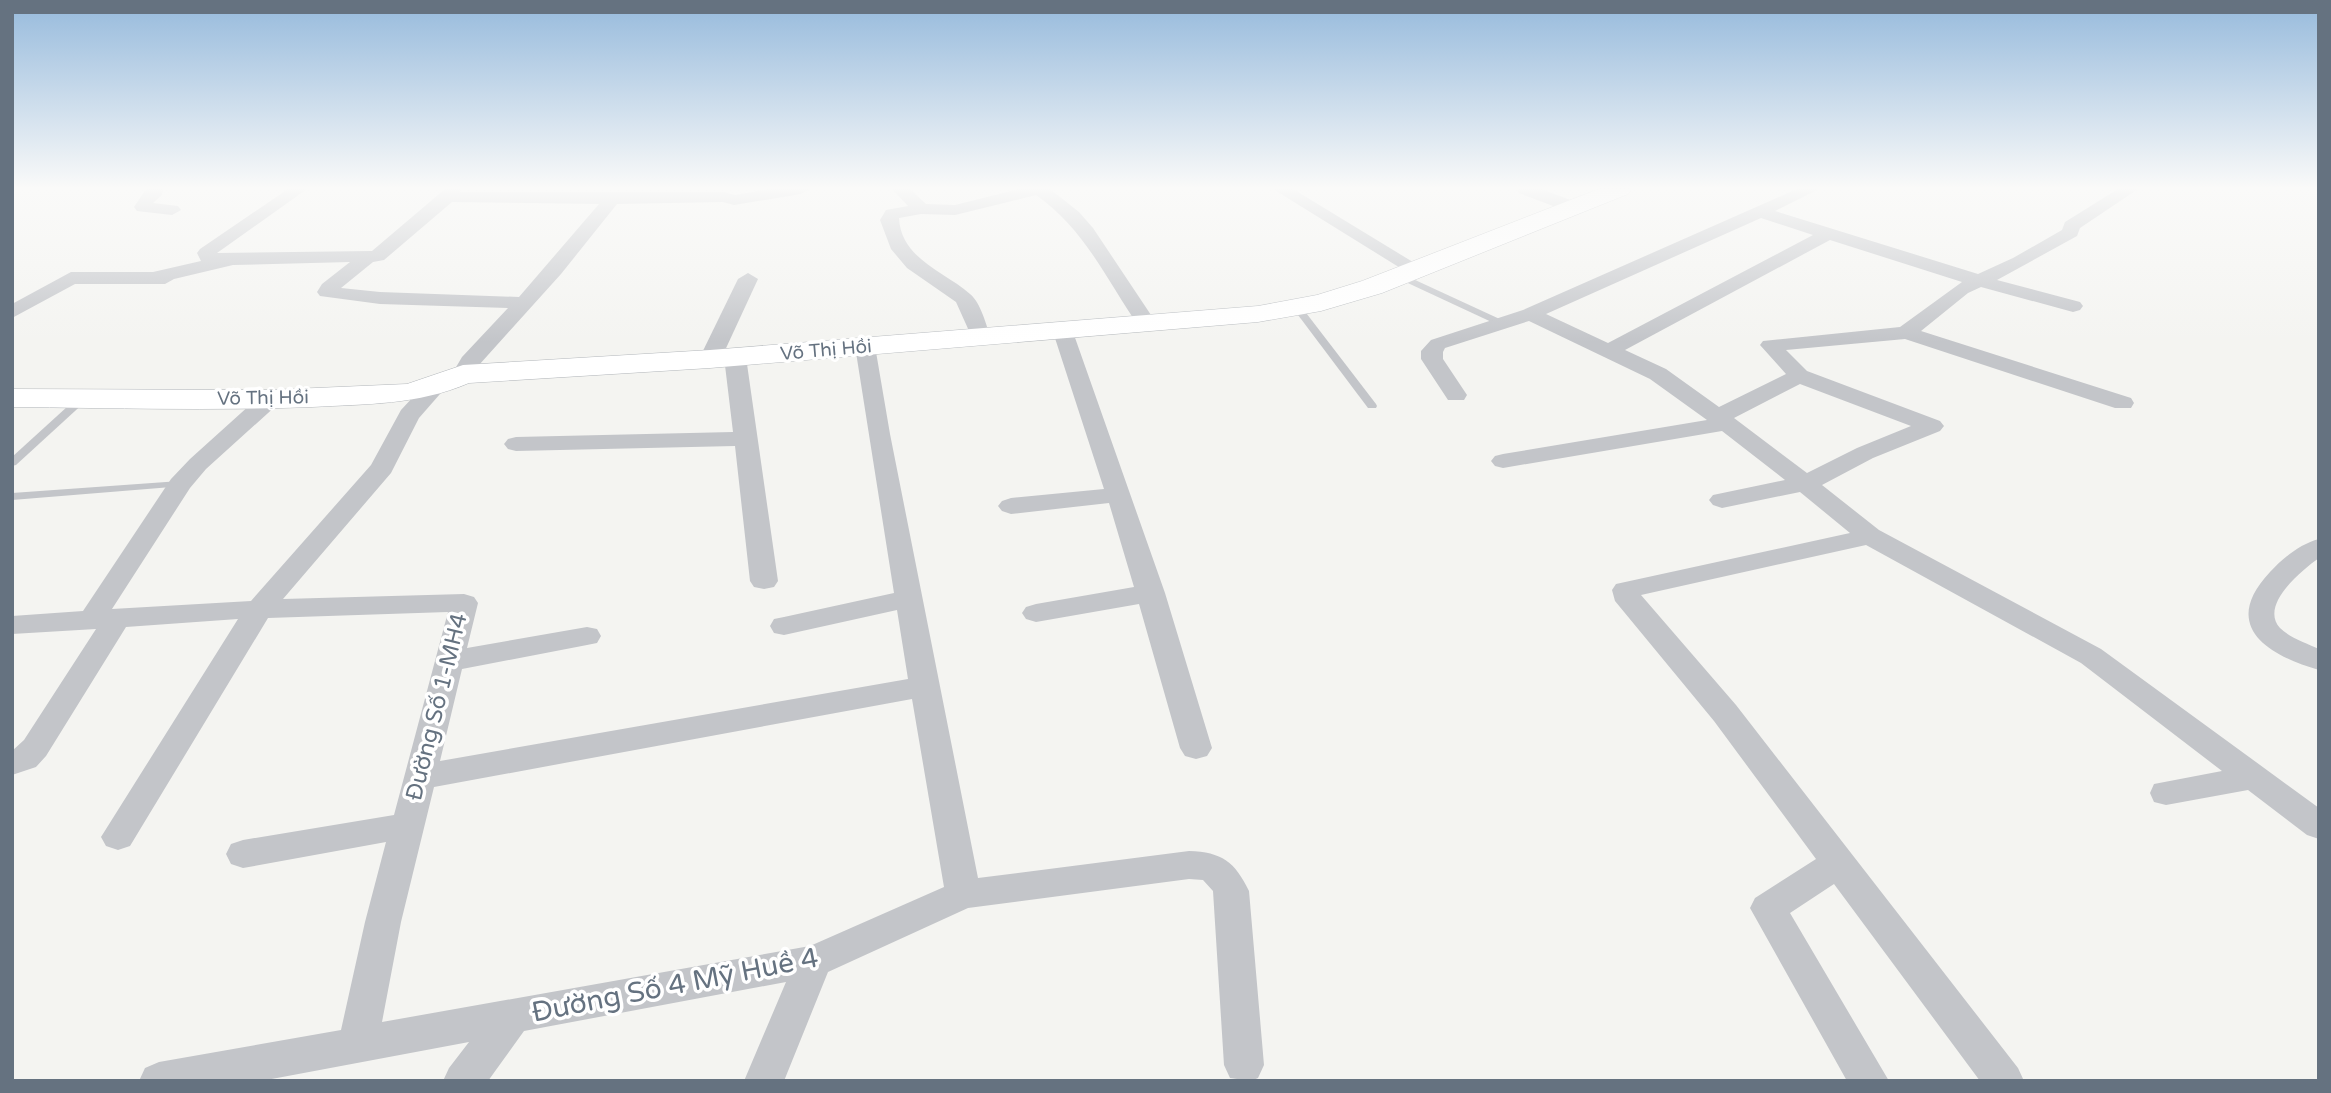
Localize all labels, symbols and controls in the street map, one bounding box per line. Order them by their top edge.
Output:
street label: Võ Thị Hồi [779,335,873,365]
street label: Võ Thị Hồi [217,386,309,410]
street label: Đường Số 1-MH4 [400,611,474,803]
street label: Đường Số 4 Mỹ Huề 4 [529,941,821,1029]

